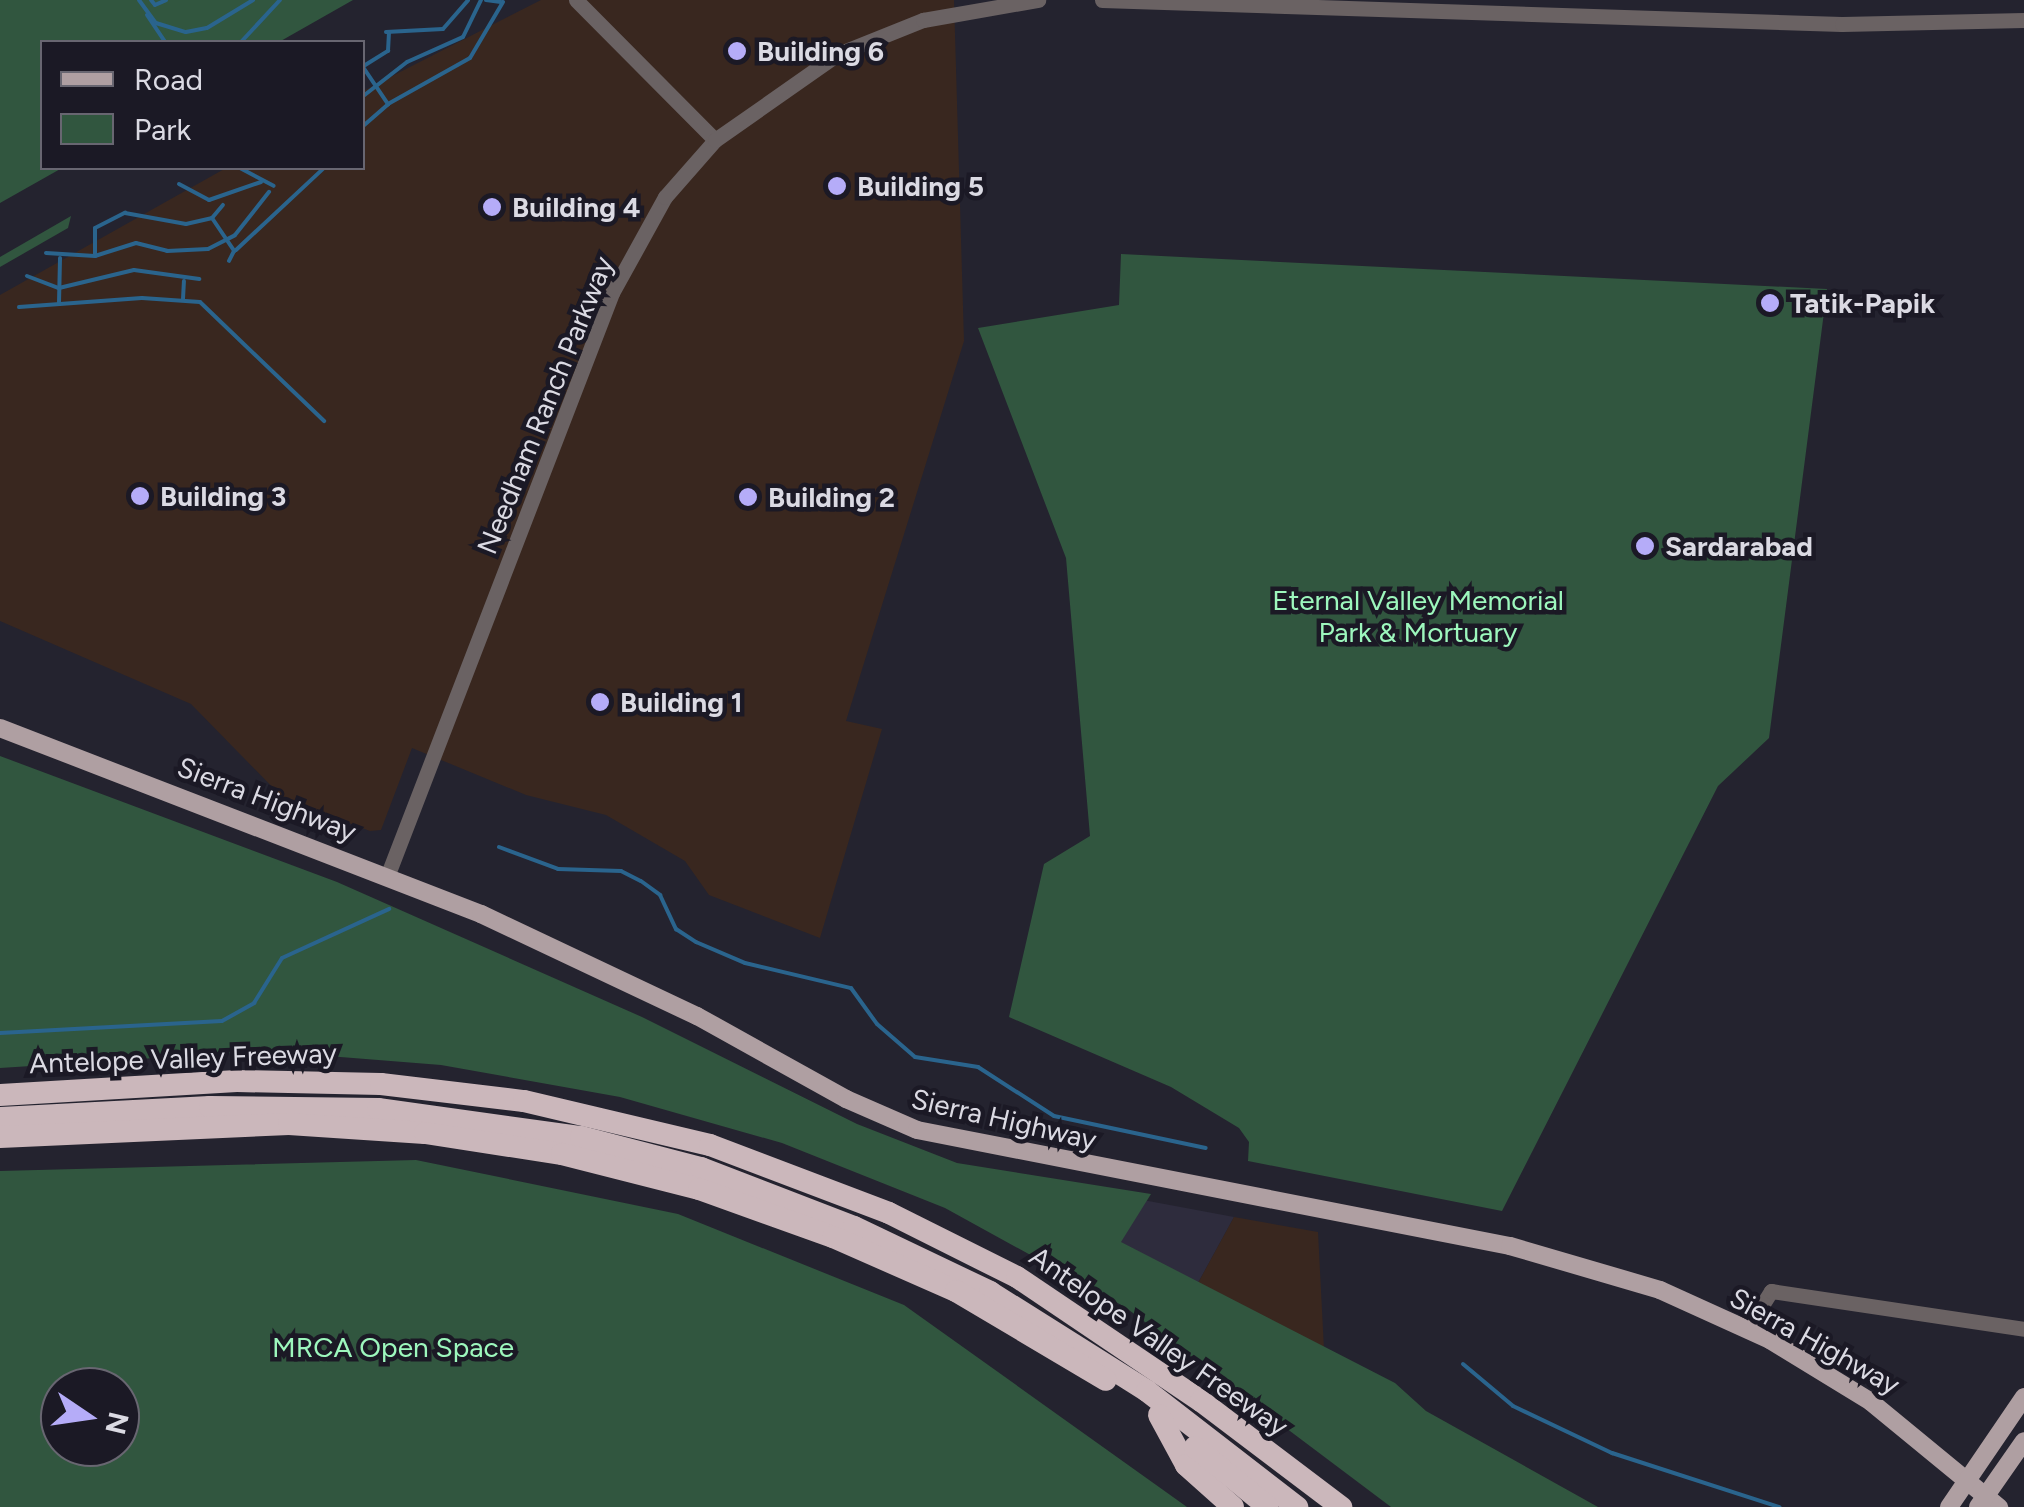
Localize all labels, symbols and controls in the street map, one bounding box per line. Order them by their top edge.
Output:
place label: Building 6 [757,34,884,68]
legend [40,40,365,170]
marker: Building 6 [726,40,748,62]
text: Road [134,61,203,98]
text: Park [134,111,191,148]
place label: Building 5 [857,169,984,203]
marker: Building 5 [826,175,848,197]
place label: Building 4 [512,190,640,224]
marker: Building 4 [481,196,503,218]
street label: Needham Ranch Parkway [470,251,620,559]
place label: Tatik-Papik [1790,286,1935,320]
marker: Tatik-Papik [1759,292,1781,314]
place label: Building 3 [160,479,286,513]
place label: Building 2 [768,480,895,514]
marker: Building 3 [129,485,151,507]
marker: Building 2 [737,486,759,508]
place label: Sardarabad [1665,529,1813,563]
marker: Sardarabad [1634,535,1656,557]
park label: Eternal Valley Memorial Park & Mortuary [1272,583,1564,649]
place label: Building 1 [620,685,742,719]
marker: Building 1 [589,691,611,713]
street label: Sierra Highway [173,749,361,849]
street label: Antelope Valley Freeway [29,1036,337,1080]
street label: Sierra Highway [908,1081,1100,1157]
street label: Antelope Valley Freeway [1023,1239,1295,1443]
street label: Sierra Highway [1724,1281,1906,1401]
park label: MRCA Open Space [272,1330,514,1364]
north arrow [40,1367,140,1467]
text: N [98,1409,136,1438]

